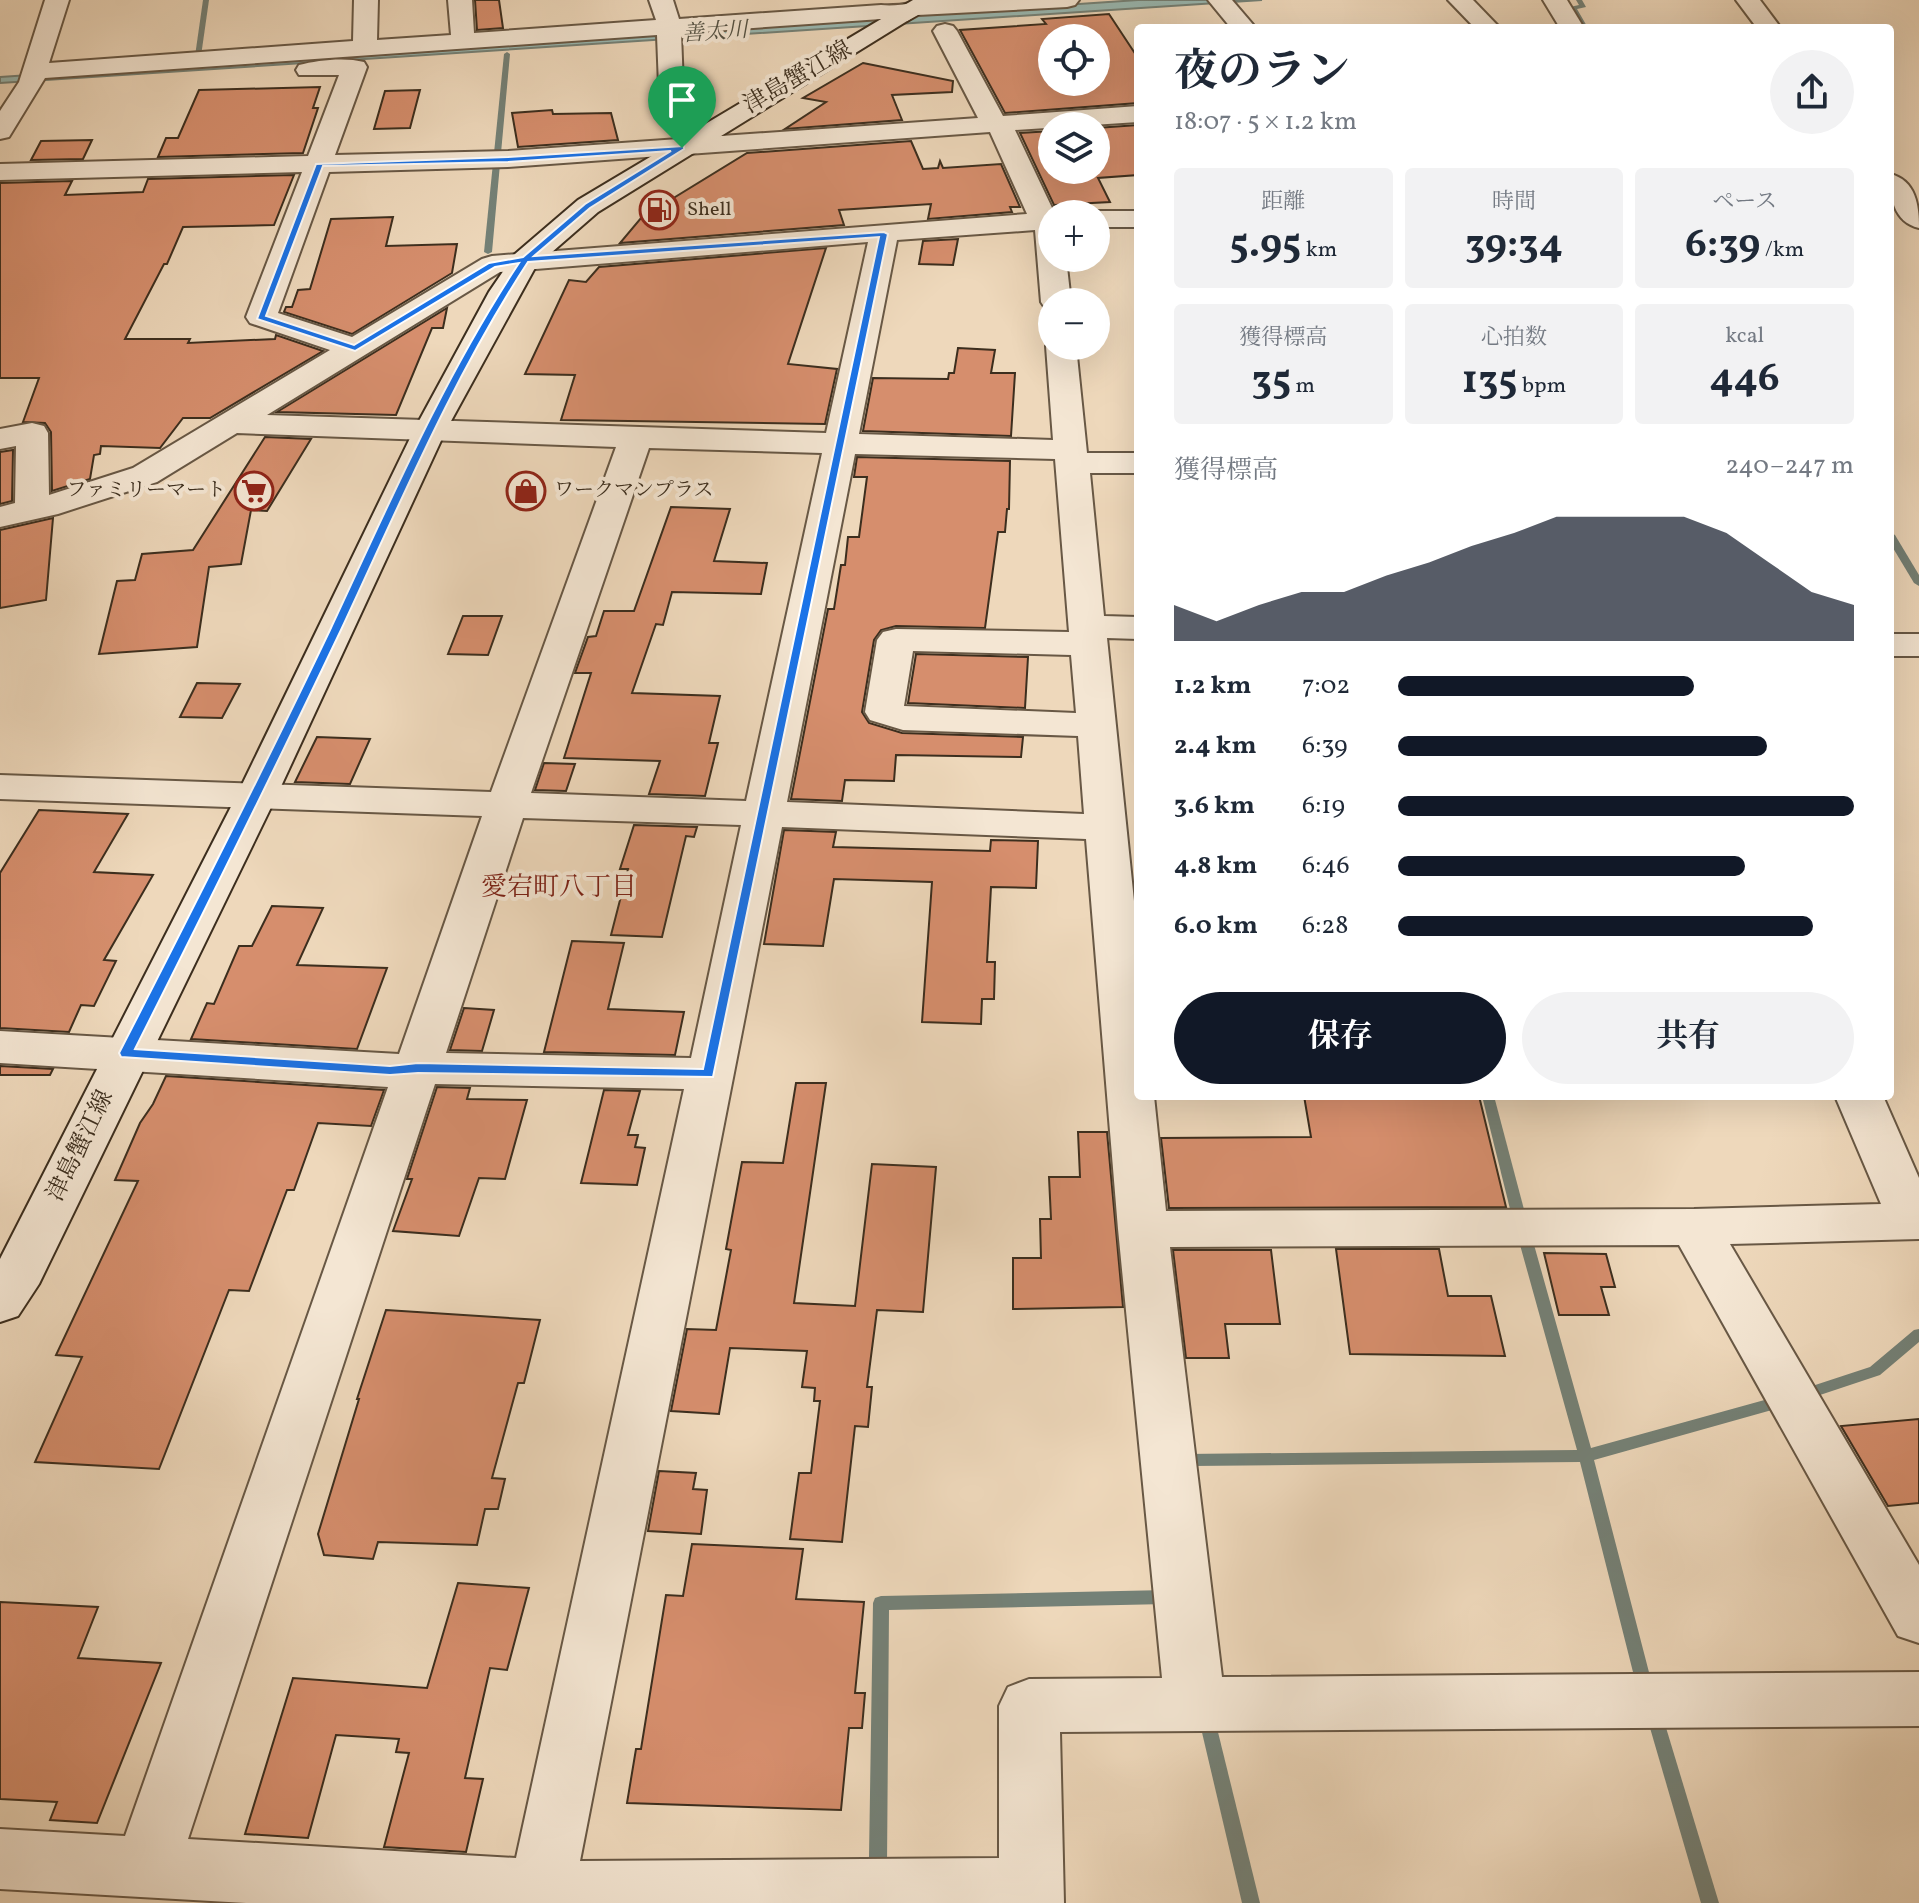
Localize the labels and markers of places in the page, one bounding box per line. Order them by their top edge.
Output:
pin [648,66,716,148]
fuel station icon: Shell [638,189,680,231]
place label: Shell [687,196,731,224]
supermarket icon: ファミリーマート [233,470,275,512]
shop icon: ワークマンプラス [505,470,547,512]
place label: ファミリーマート [66,477,226,505]
place label: ワークマンプラス [554,477,713,505]

